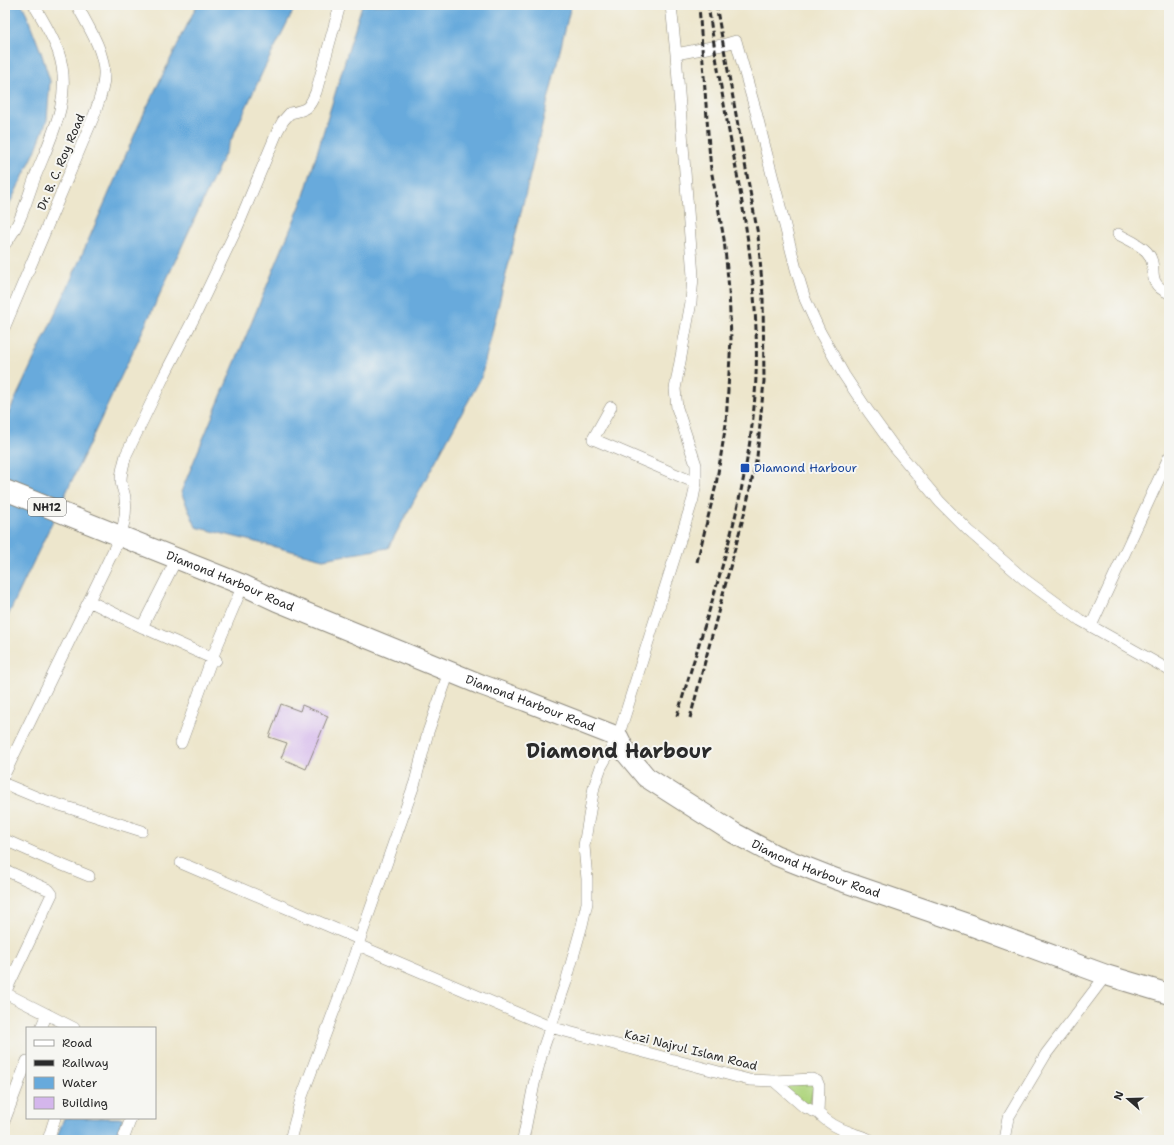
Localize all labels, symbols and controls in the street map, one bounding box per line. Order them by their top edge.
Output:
street label: Dr. B. C. Roy Road [33,111,89,213]
place label: Diamond Harbour [754,460,858,476]
marker: Diamond Harbour [739,462,751,474]
road number: NH12 [28,498,66,516]
street label: Diamond Harbour Road [164,547,297,615]
street label: Diamond Harbour Road [463,671,598,735]
district label: Diamond Harbour [526,738,712,764]
street label: Diamond Harbour Road [749,836,883,902]
street label: Kazi Najrul Islam Road [623,1026,759,1074]
legend [26,1027,156,1119]
text: Road [62,1035,93,1051]
text: Railway [62,1055,109,1071]
text: Water [62,1075,98,1091]
north arrow [1108,1079,1148,1119]
text: N [1111,1089,1128,1102]
text: Building [62,1095,108,1111]

